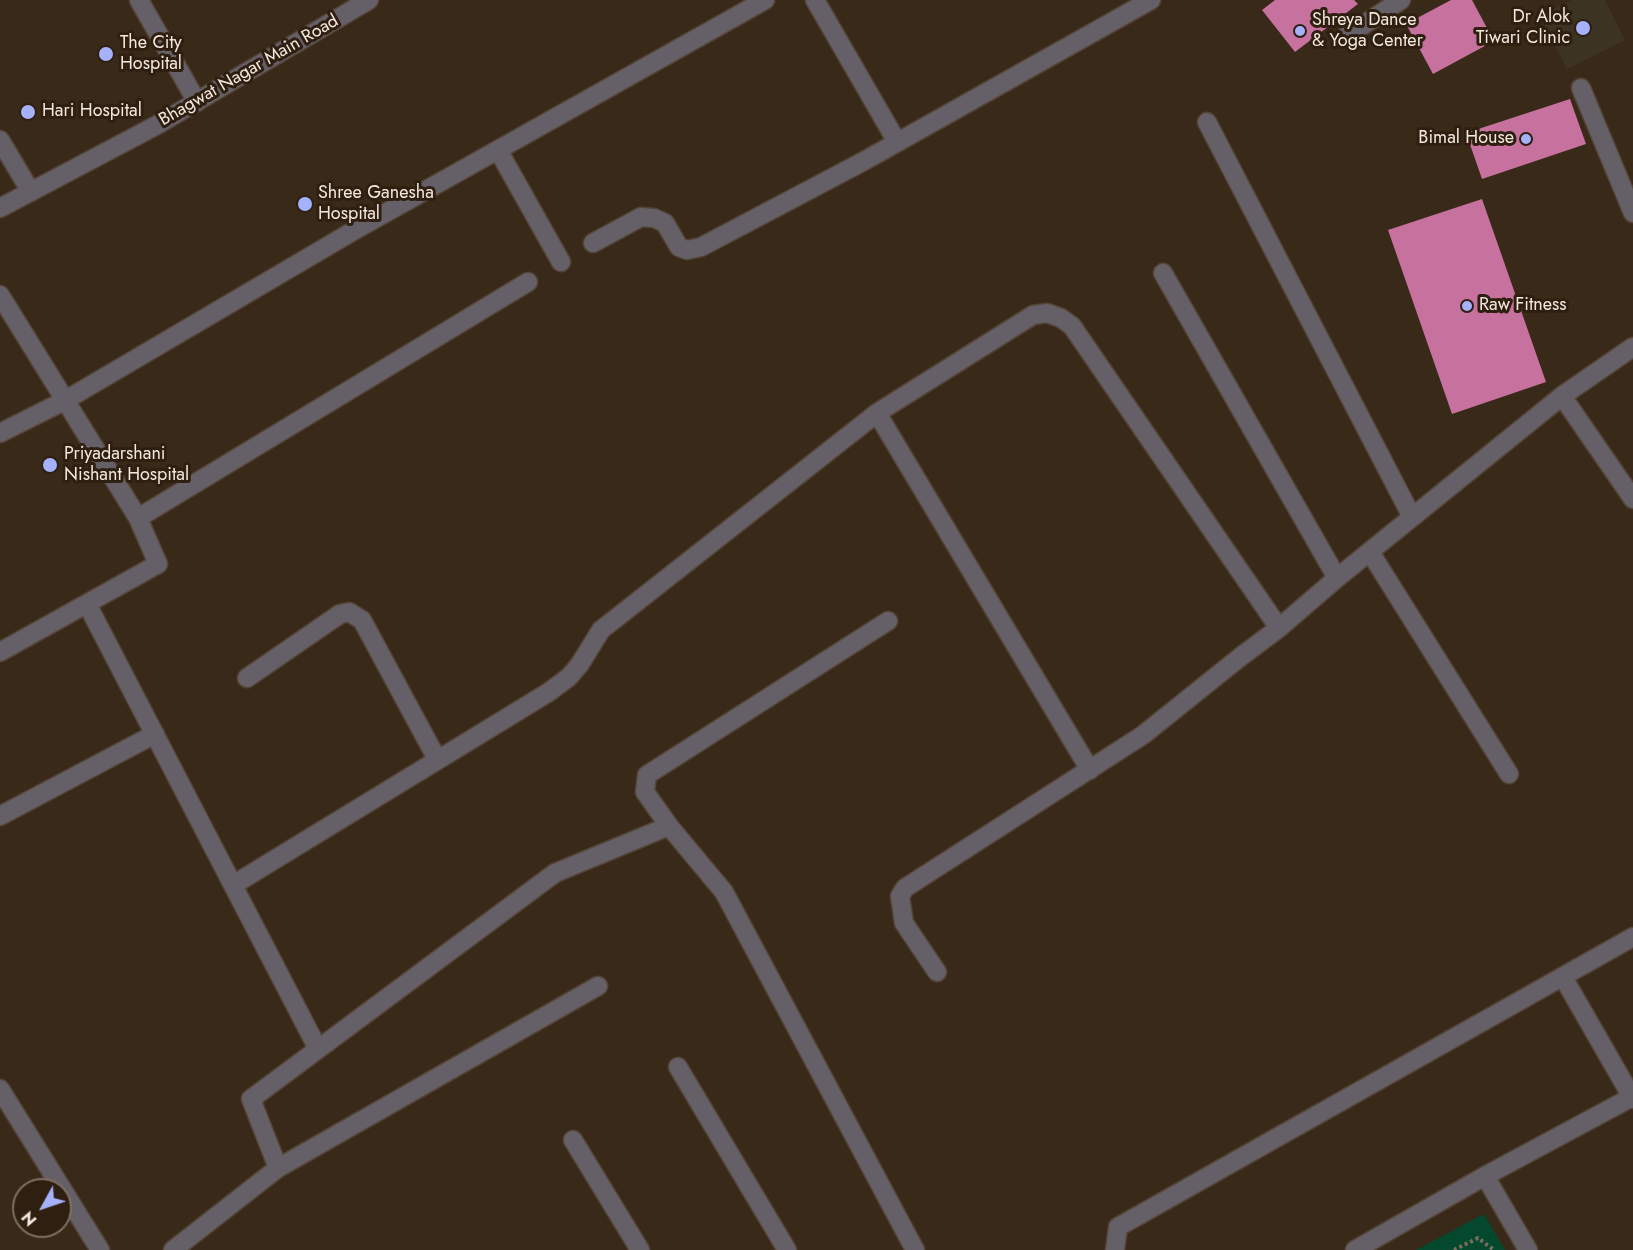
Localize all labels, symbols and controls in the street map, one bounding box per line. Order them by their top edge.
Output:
place label: Dr Alok Tiwari Clinic [1476,7,1570,50]
place label: Shreya Dance & Yoga Center [1312,10,1423,52]
street label: Bhagwat Nagar Main Road [155,11,343,131]
marker: Dr Alok Tiwari Clinic [1574,19,1592,37]
marker: Shreya Dance & Yoga Center [1293,24,1307,38]
place label: The City Hospital [120,33,182,76]
marker: The City Hospital [97,45,115,63]
place label: Hari Hospital [42,101,142,123]
marker: Hari Hospital [19,103,37,121]
place label: Bimal House [1418,128,1514,150]
marker: Bimal House [1519,132,1533,146]
place label: Shree Ganesha Hospital [318,183,434,226]
marker: Shree Ganesha Hospital [296,195,314,213]
place label: Raw Fitness [1479,295,1567,317]
marker: Raw Fitness [1460,299,1474,313]
place label: Priyadarshani Nishant Hospital [64,444,189,486]
marker: Priyadarshani Nishant Hospital [41,456,59,474]
north arrow [12,1178,72,1238]
text: N [16,1206,42,1231]

